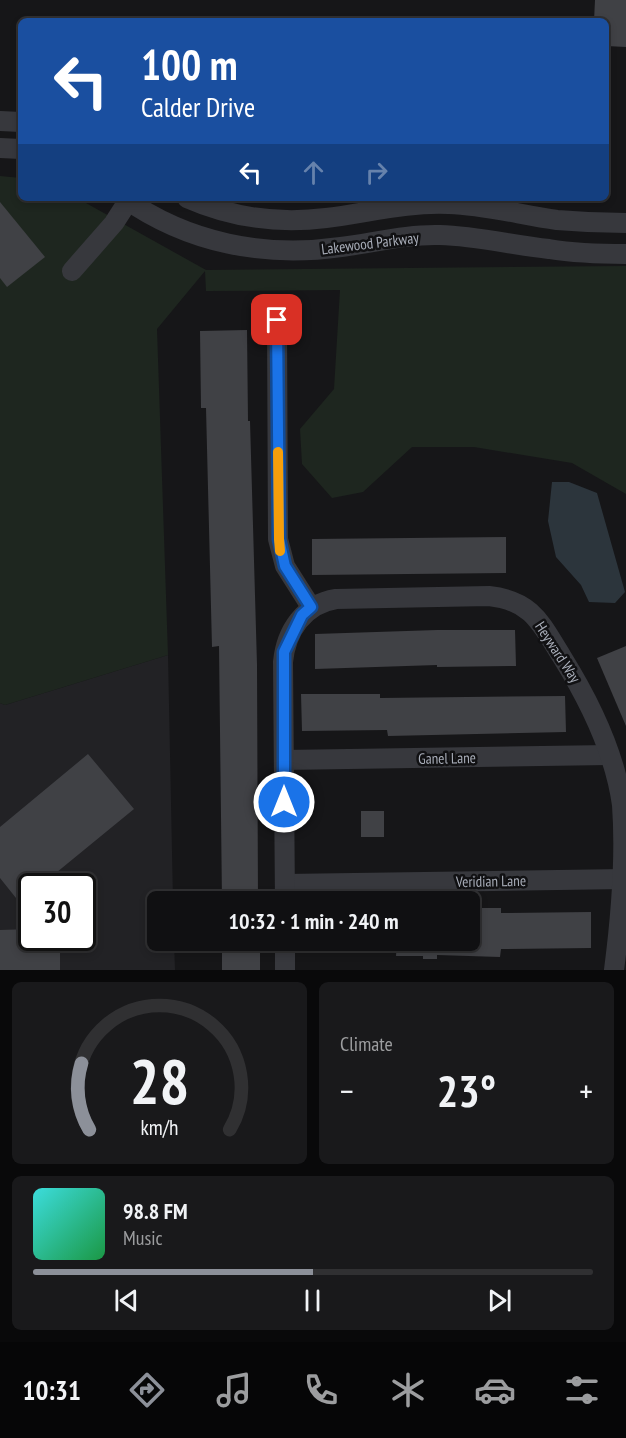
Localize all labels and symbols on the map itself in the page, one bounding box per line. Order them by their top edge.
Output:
street label: Lakewood Parkway [320,228,420,258]
pin [251,294,302,345]
street label: Heyward Way [531,618,585,687]
street label: Ganel Lane [418,748,476,768]
position arrow [252,770,316,834]
street label: Veridian Lane [455,871,526,891]
speed limit sign: 30 [18,873,96,951]

